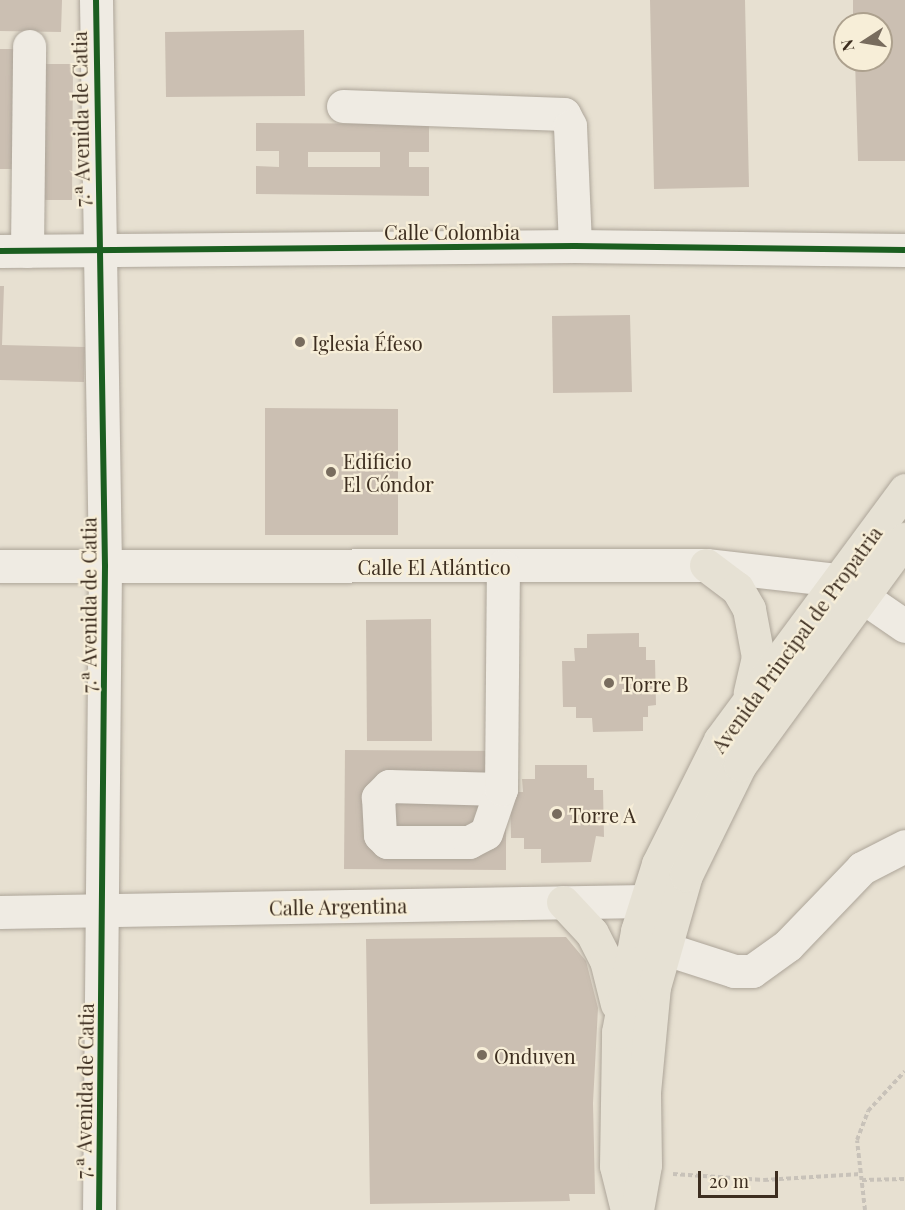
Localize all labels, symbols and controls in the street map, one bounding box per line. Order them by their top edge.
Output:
north arrow [833,12,893,72]
street label: 7.ª Avenida de Catia [66,30,94,208]
text: N [835,38,858,53]
street label: Calle Colombia [384,219,520,243]
place label: Iglesia Éfeso [312,330,423,354]
marker: Iglesia Éfeso [293,335,307,349]
place label: Edificio El Cóndor [343,448,434,495]
marker: Edificio El Cóndor [324,465,338,479]
street label: 7.ª Avenida de Catia [76,517,100,693]
street label: Avenida Principal de Propatria [706,521,886,757]
street label: Calle El Atlántico [357,554,511,578]
place label: Torre B [621,671,688,695]
marker: Torre B [602,676,616,690]
place label: Torre A [569,802,637,826]
marker: Torre A [550,807,564,821]
street label: Calle Argentina [268,893,408,919]
street label: 7.ª Avenida de Catia [70,1002,98,1180]
place label: Onduven [494,1043,576,1067]
marker: Onduven [475,1048,489,1062]
scale bar [701,1159,780,1197]
text: 20 m [709,1169,749,1193]

